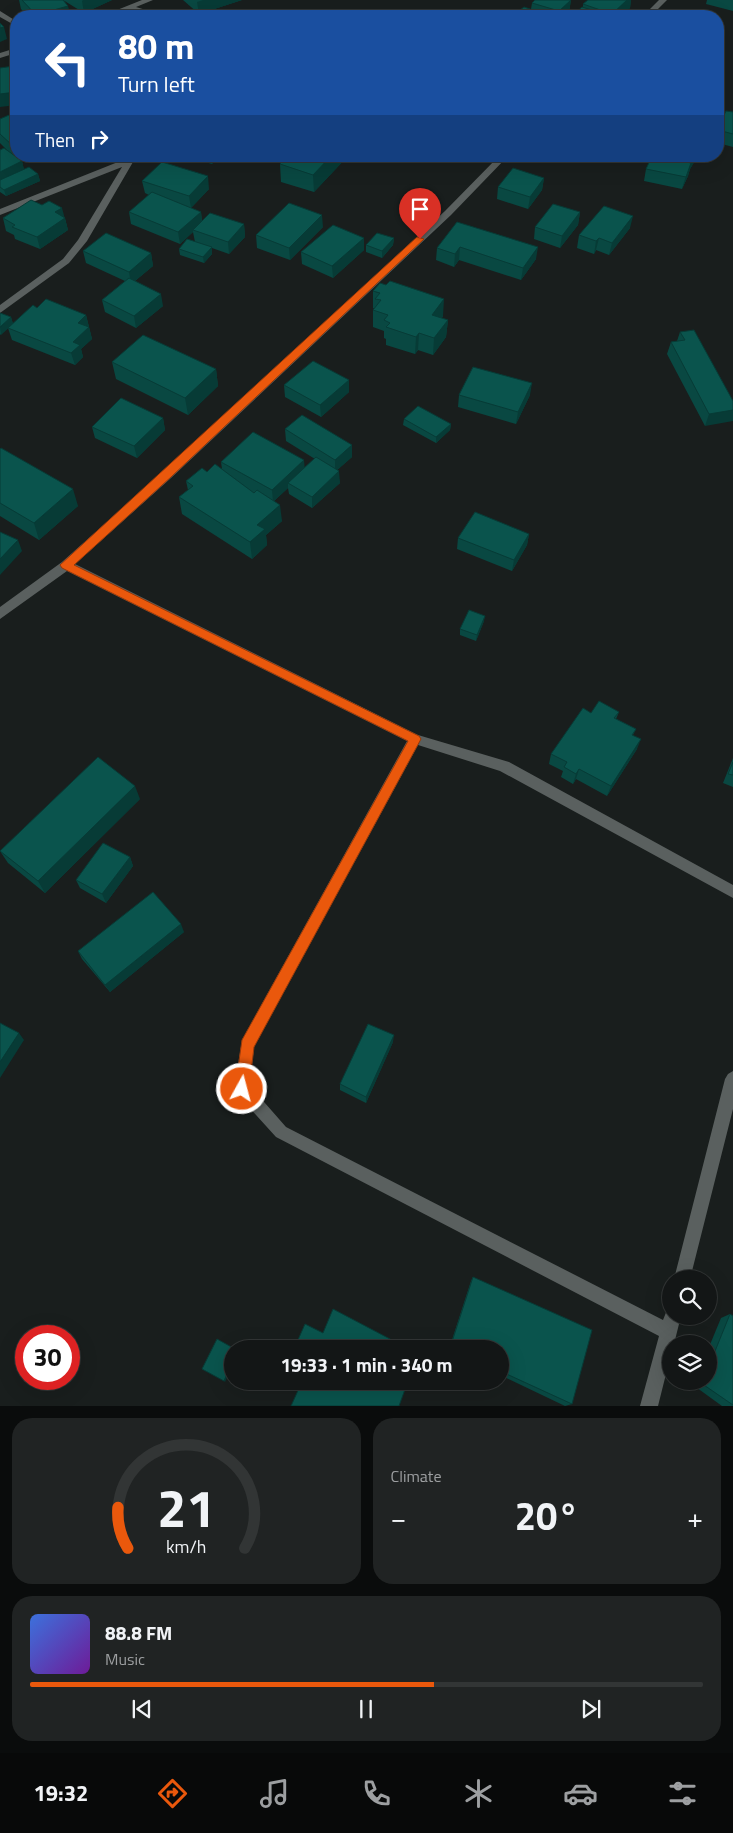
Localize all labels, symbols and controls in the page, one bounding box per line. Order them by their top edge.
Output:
text: 80 m [118,19,194,73]
icon: left [35,30,100,95]
text: Turn left [118,67,195,101]
text: Then [35,125,75,154]
icon: right [85,125,113,153]
pin [399,188,441,239]
icon: arrive [406,195,434,223]
position arrow [215,1062,267,1114]
map controls [662,1270,717,1390]
button: search [662,1270,717,1325]
speed limit sign: 30 [15,1325,80,1390]
button: layers [662,1335,717,1390]
text: 19:33 · 1 min · 340 m [280,1350,453,1379]
text: Climate [391,1464,442,1488]
text: 21 [157,1468,215,1547]
text: 20° [515,1487,579,1545]
text: − [391,1496,406,1539]
text: + [687,1496,703,1539]
text: km/h [166,1533,206,1560]
text: 88.8 FM [105,1618,172,1647]
text: Music [105,1647,145,1671]
icon: previous [128,1695,156,1723]
icon: pause [352,1695,380,1723]
icon: next [577,1695,605,1723]
text: 19:32 [33,1776,88,1810]
icon: directions [155,1776,190,1811]
icon: music [257,1776,292,1811]
icon: phone [359,1776,394,1811]
icon: climate [461,1776,496,1811]
icon: car [563,1776,598,1811]
icon: filters [665,1776,700,1811]

